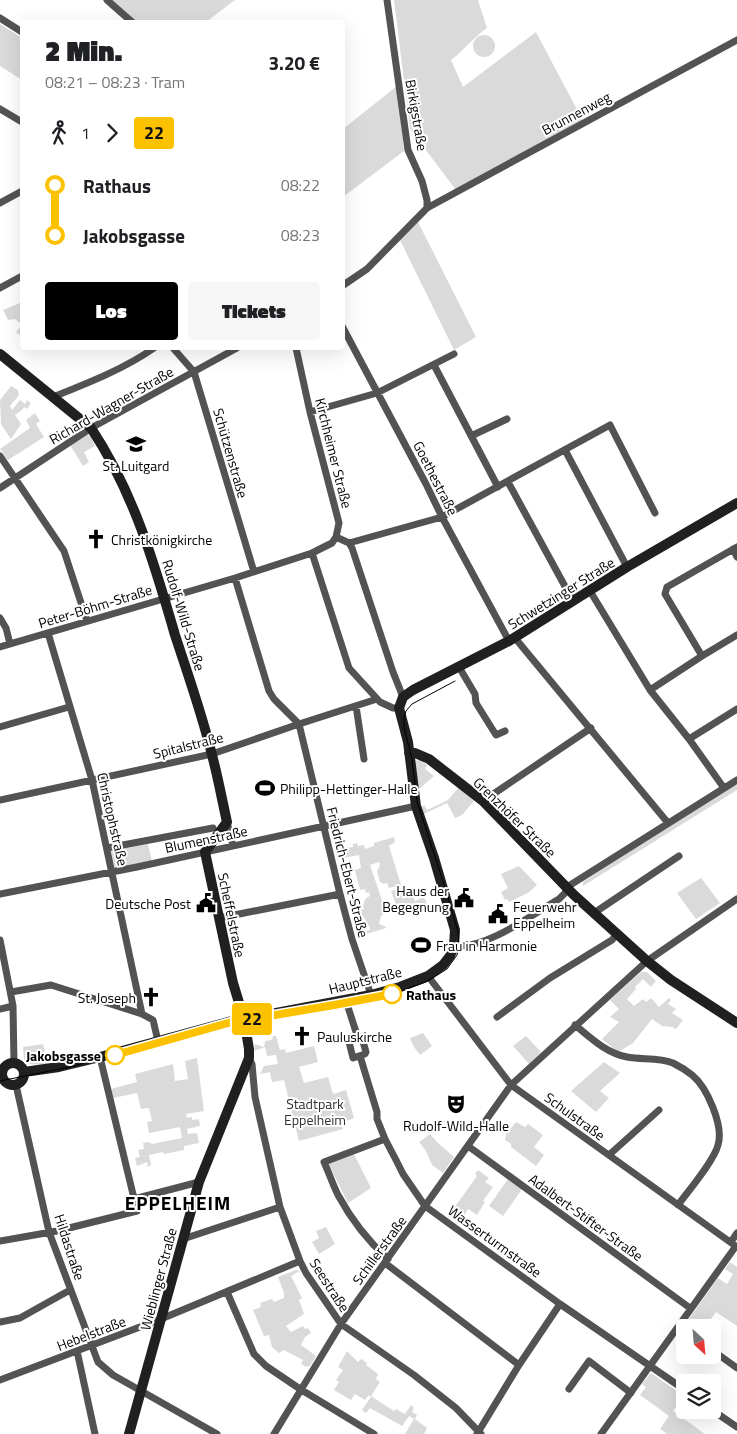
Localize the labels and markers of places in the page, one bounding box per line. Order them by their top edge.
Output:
school or university icon: St. Luitgard [125,433,147,455]
place label: St. Luitgard [103,455,169,476]
church icon: Christkönigkirche [85,528,107,550]
place label: Christkönigkirche [111,529,212,550]
sports icon: Philipp-Hettinger-Halle [254,777,276,799]
place label: Philipp-Hettinger-Halle [280,778,418,799]
place label: Haus der Begegnung [382,880,449,917]
public building icon: Haus der Begegnung [453,887,475,909]
public building icon: Deutsche Post [195,892,217,914]
place label: Deutsche Post [105,893,191,914]
place label: Feuerwehr Eppelheim [513,896,577,933]
public building icon: Feuerwehr Eppelheim [487,903,509,925]
sports icon: Frau in Harmonie [410,934,432,956]
place label: Frau in Harmonie [436,935,537,956]
marker: Rathaus [382,984,402,1004]
place label: Rathaus [406,984,456,1005]
church icon: St. Joseph [140,986,162,1008]
place label: St. Joseph [78,987,136,1008]
church icon: Pauluskirche [291,1025,313,1047]
place label: Pauluskirche [317,1026,392,1047]
place label: Jakobsgasse [26,1045,101,1066]
marker: Jakobsgasse [105,1045,125,1065]
theatre icon: Rudolf-Wild-Halle [445,1093,467,1115]
place label: Rudolf-Wild-Halle [403,1115,509,1136]

